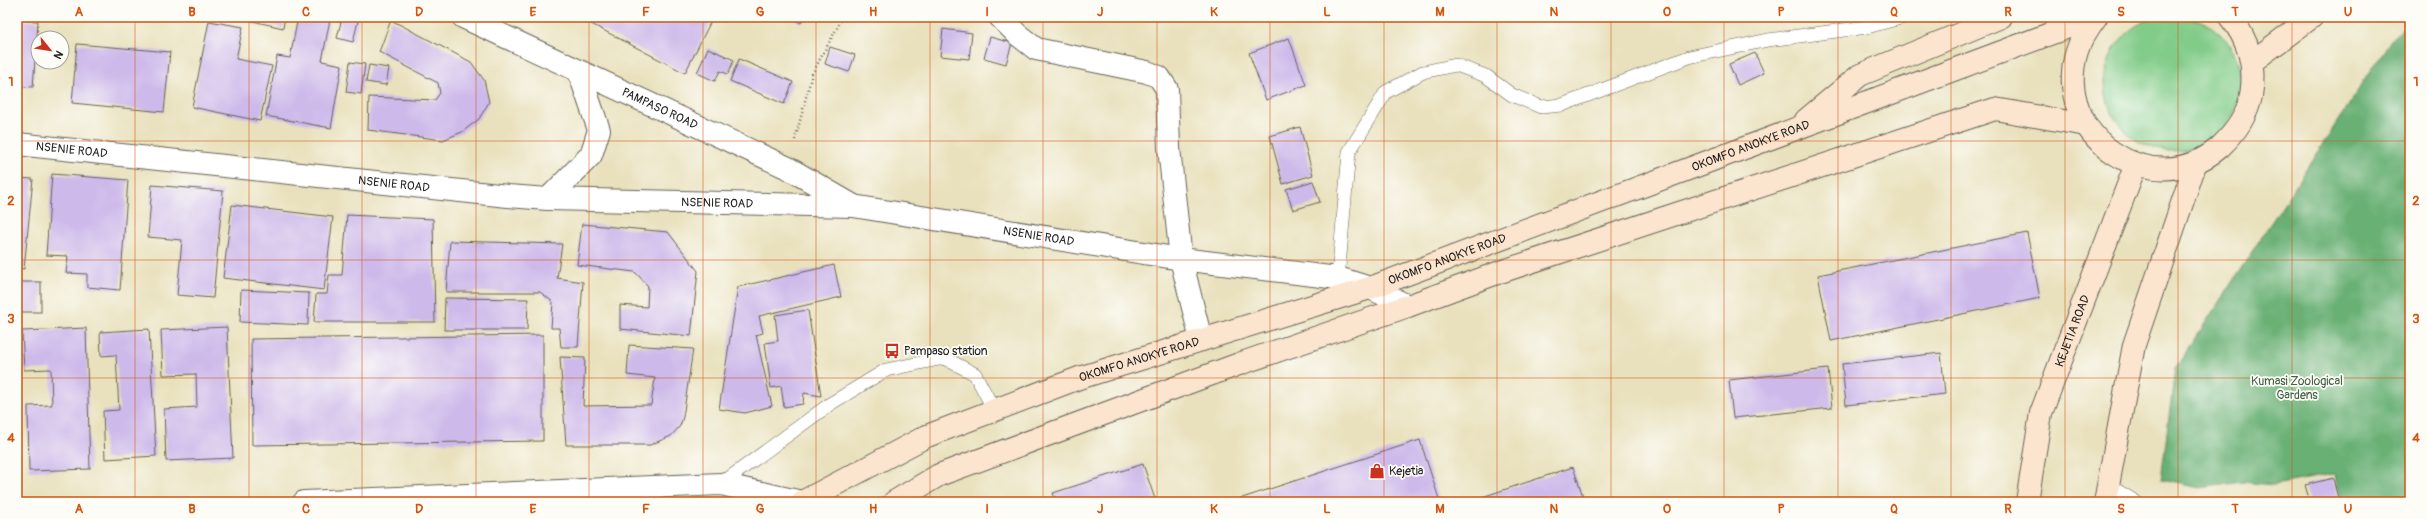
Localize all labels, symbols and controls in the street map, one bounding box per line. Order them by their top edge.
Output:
text: A [75,4,84,20]
text: B [188,4,196,20]
text: C [302,4,310,20]
text: D [415,4,423,20]
text: E [530,4,537,20]
text: F [642,4,650,20]
text: G [756,4,765,20]
text: H [869,4,877,20]
text: I [985,4,989,20]
text: J [1097,4,1103,20]
text: K [1210,4,1218,20]
text: L [1323,4,1331,20]
text: M [1435,4,1445,20]
text: N [1550,4,1559,20]
text: O [1663,4,1672,20]
text: P [1777,4,1785,20]
text: Q [1890,4,1898,20]
text: R [2004,4,2012,20]
text: S [2117,4,2125,20]
text: T [2230,4,2239,20]
text: U [2344,4,2353,20]
north arrow [30,30,70,70]
text: N [50,48,66,62]
text: 1 [8,74,14,90]
text: 1 [2413,74,2419,90]
street label: PAMPASO ROAD [619,84,701,133]
street label: OKOMFO ANOKYE ROAD [1689,117,1812,175]
street label: NSENIE ROAD [35,139,109,161]
street label: NSENIE ROAD [357,173,431,195]
text: 2 [7,193,15,209]
text: 2 [2412,193,2420,209]
street label: NSENIE ROAD [681,195,754,211]
street label: NSENIE ROAD [1002,223,1076,249]
street label: OKOMFO ANOKYE ROAD [1386,230,1509,288]
street label: KEJETIA ROAD [2052,292,2093,369]
text: 3 [7,311,15,327]
text: 3 [2412,311,2420,327]
street label: OKOMFO ANOKYE ROAD [1077,334,1202,385]
bus stop icon: Pampaso station [883,342,901,360]
place label: Pampaso station [904,344,988,359]
park label: Kumasi Zoological Gardens [2251,374,2343,403]
text: 4 [7,430,15,446]
text: 4 [2412,430,2420,446]
shop icon: Kejetia [1368,462,1386,480]
place label: Kejetia [1389,464,1424,479]
text: A [75,501,84,517]
text: B [188,501,196,517]
text: C [302,501,310,517]
text: D [415,501,423,517]
text: E [530,501,537,517]
text: F [642,501,650,517]
text: G [756,501,765,517]
text: H [869,501,877,517]
text: I [985,501,989,517]
text: J [1097,501,1103,517]
text: K [1210,501,1218,517]
text: L [1323,501,1331,517]
text: M [1435,501,1445,517]
text: N [1550,501,1559,517]
text: O [1663,501,1672,517]
text: P [1777,501,1785,517]
text: Q [1890,501,1898,517]
text: R [2004,501,2012,517]
text: S [2117,501,2125,517]
text: T [2230,501,2239,517]
text: U [2344,501,2353,517]

